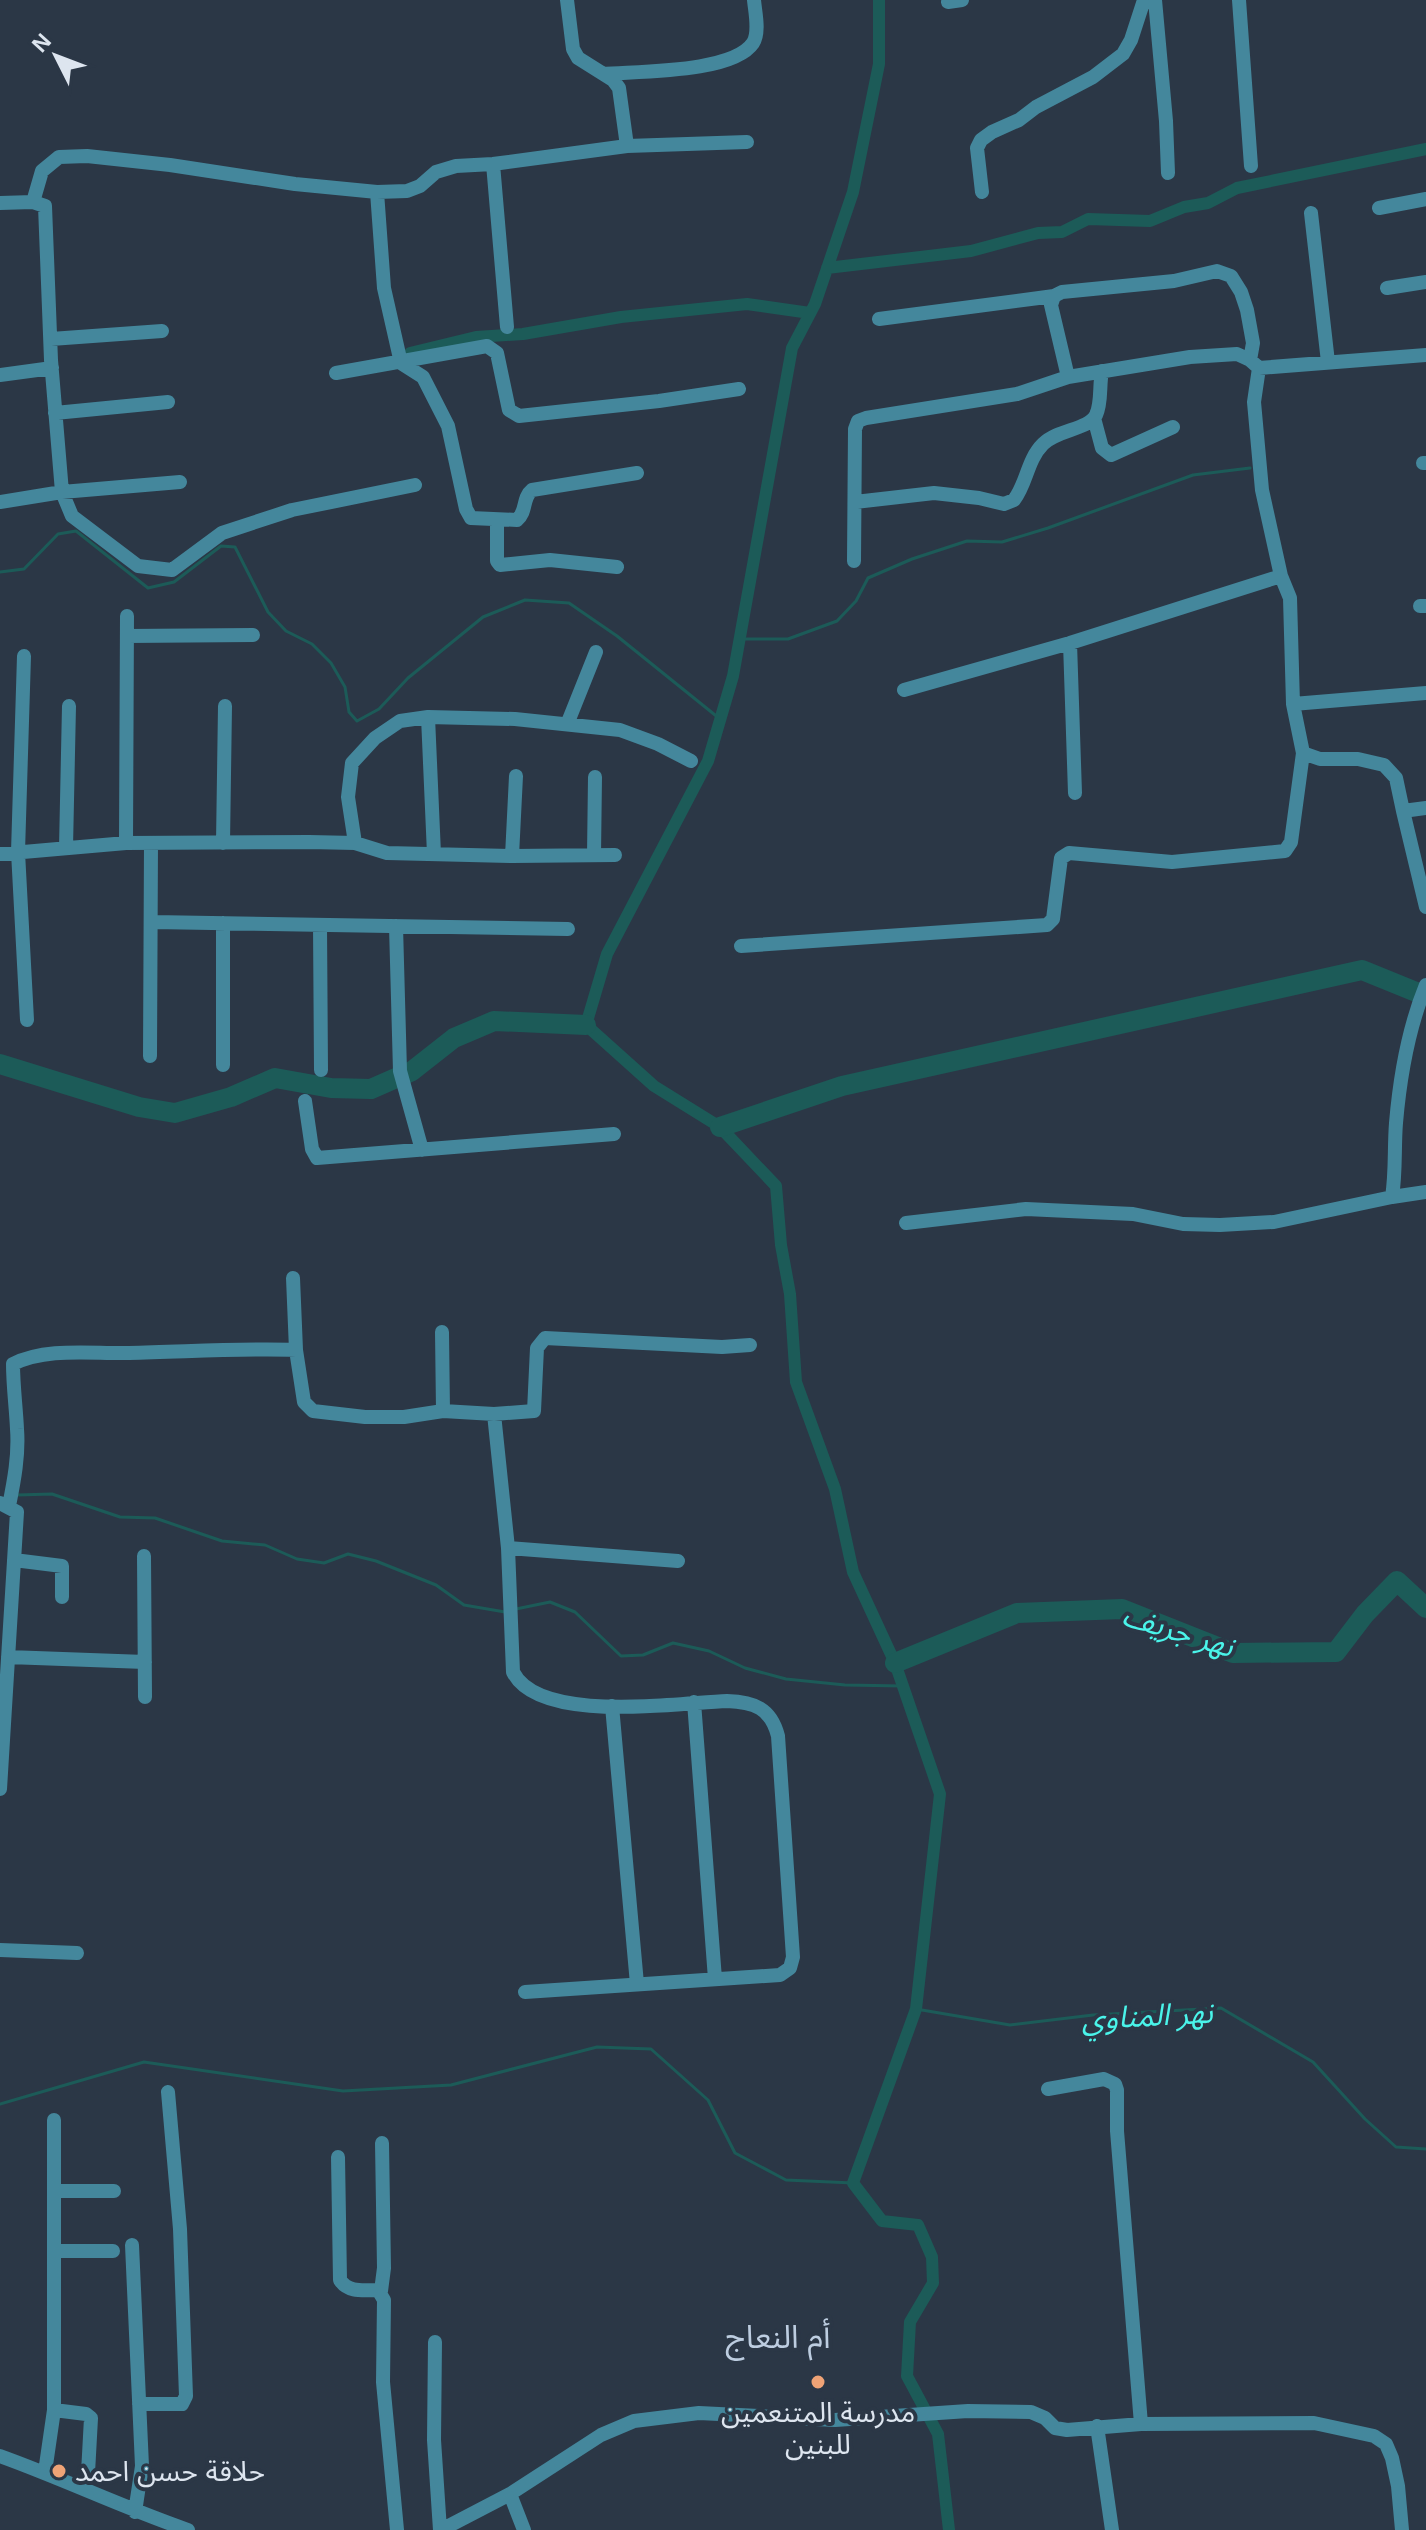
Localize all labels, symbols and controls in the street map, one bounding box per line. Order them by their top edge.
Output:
north arrow [16,16,96,96]
text: N [27,29,56,57]
water label: نهر جريف [1118,1598,1240,1665]
water label: نهر المناوي [1081,1995,1216,2042]
district label: أم النعاج [725,2318,831,2361]
marker: مدرسة المتنعمين للبنين [809,2373,827,2391]
place label: مدرسة المتنعمين للبنين [721,2397,915,2461]
place label: حلاقة حسن احمد [75,2456,265,2488]
marker: حلاقة حسن احمد [50,2462,68,2480]

